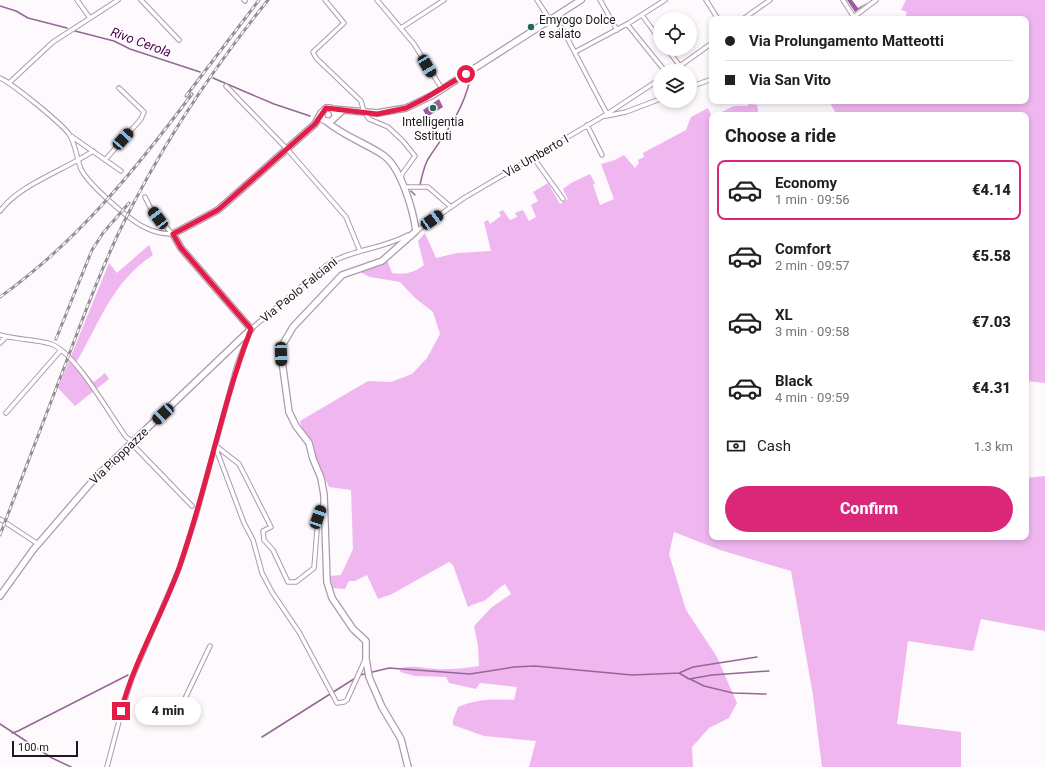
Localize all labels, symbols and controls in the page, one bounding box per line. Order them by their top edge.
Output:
map controls [653,12,697,108]
button: locate [653,12,697,56]
place label: Emyogo Dolce e salato [539,13,616,41]
marker: Emyogo Dolce e salato [526,22,536,32]
water label: Rivo Cerola [109,24,173,60]
text: Via Prolungamento Matteotti [749,32,944,50]
car [416,53,438,79]
button: layers [653,64,697,108]
route start [457,65,475,83]
text: Via San Vito [749,71,831,89]
marker: Intelligentia Sstituti [428,103,438,113]
place label: Intelligentia Sstituti [402,115,464,143]
text: Choose a ride [725,125,836,146]
car [111,126,135,152]
street label: Via Umberto I [501,132,571,180]
icon: car [727,172,763,208]
text: Economy [775,174,837,192]
text: €4.14 [972,181,1011,199]
text: 1 min · 09:56 [775,192,850,207]
car [146,205,170,231]
car [419,208,445,232]
icon: car [727,238,763,274]
text: Comfort [775,240,831,258]
text: €5.58 [972,247,1011,265]
street label: Via Paolo Falciani [258,255,340,325]
text: 2 min · 09:57 [775,258,850,273]
icon: car [727,304,763,340]
text: XL [775,306,793,324]
text: €7.03 [972,313,1011,331]
text: 3 min · 09:58 [775,324,850,339]
car [275,342,287,366]
icon: car [727,370,763,406]
text: Black [775,372,812,390]
text: €4.31 [972,379,1011,397]
text: 4 min · 09:59 [775,390,850,405]
car [150,401,176,427]
street label: Via Pioppazze [87,425,151,487]
icon: cash [725,435,747,457]
text: Cash [757,437,791,455]
text: 1.3 km [974,439,1013,454]
button: Confirm [725,486,1013,532]
car [308,504,328,530]
callout: 4 min [135,697,201,725]
route end [112,702,130,720]
text: 4 min [152,703,184,718]
scale bar [12,739,78,758]
text: 100 m [18,741,49,754]

